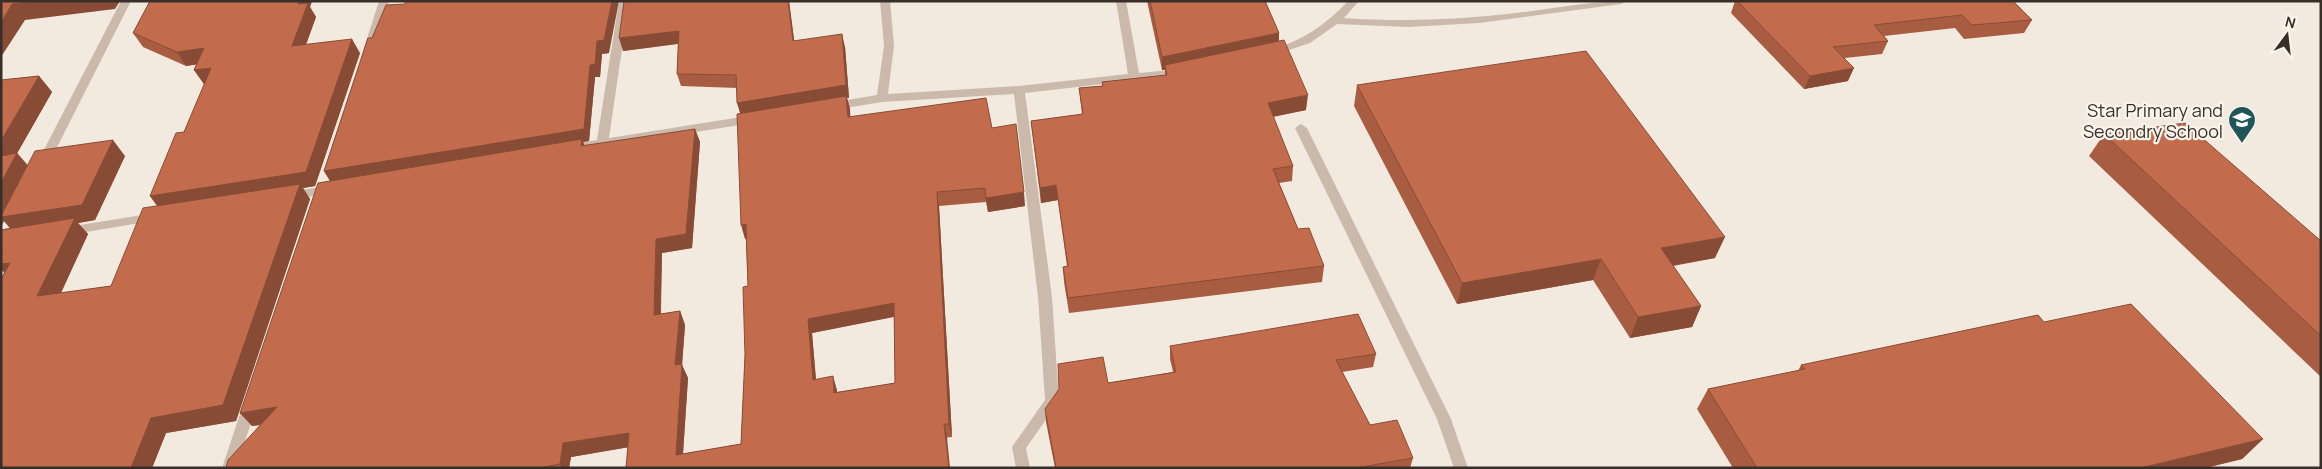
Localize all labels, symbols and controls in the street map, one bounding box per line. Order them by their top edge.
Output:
north arrow [2262,10,2312,60]
text: N [2283,11,2298,32]
place label: Star Primary and Secondry School [2083,98,2223,143]
school or university icon: Star Primary and Secondry School [2227,105,2257,144]

